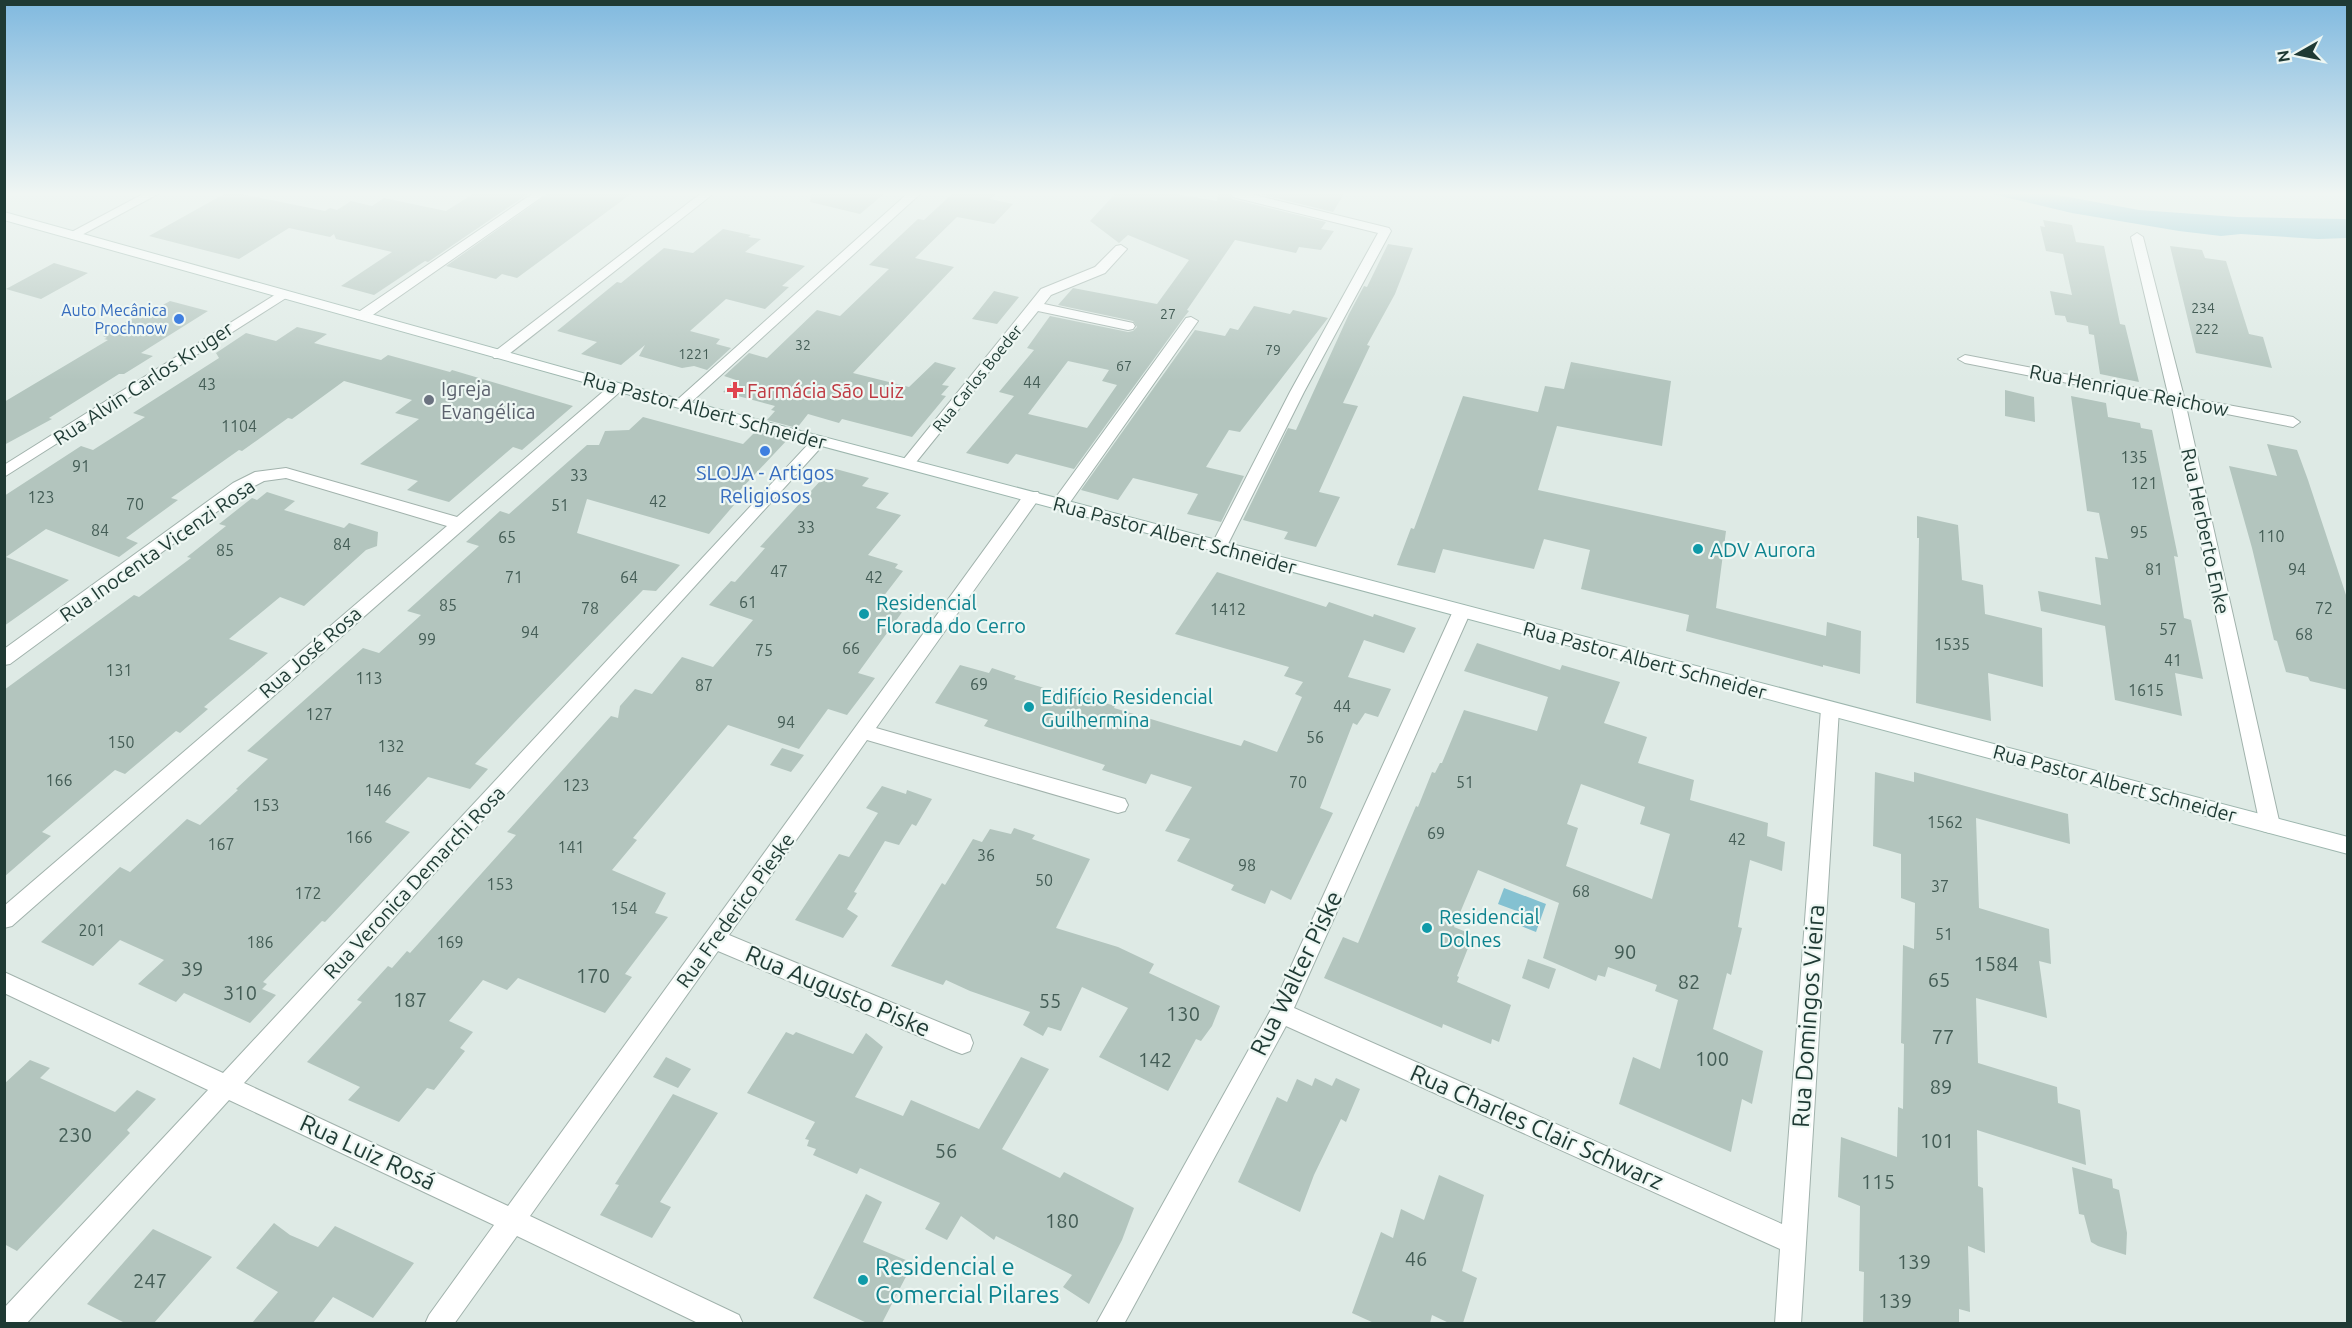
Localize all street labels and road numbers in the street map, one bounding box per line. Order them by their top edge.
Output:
street label: Rua Alvin Carlos Kruger [49,316,237,450]
street label: Rua Carlos Boeder [929,321,1025,435]
street label: Rua Henrique Reichow [2027,359,2231,421]
street label: Rua Pastor Albert Schneider [581,366,830,454]
street label: Rua Herberto Enke [2177,446,2235,616]
street label: Rua Inocenta Vicenzi Rosa [55,474,259,626]
street label: Rua Pastor Albert Schneider [1051,491,1300,579]
street label: Rua José Rosa [254,601,366,703]
street label: Rua Pastor Albert Schneider [1521,616,1770,704]
street label: Rua Pastor Albert Schneider [1991,739,2240,827]
street label: Rua Veronica Demarchi Rosa [319,781,509,983]
street label: Rua Frederico Pieske [671,828,799,992]
street label: Rua Walter Piske [1244,886,1348,1060]
street label: Rua Domingos Vieira [1787,903,1829,1129]
street label: Rua Augusto Piske [742,940,934,1042]
street label: Rua Charles Clair Schwarz [1406,1059,1668,1195]
street label: Rua Luiz Rosá [296,1109,440,1195]

